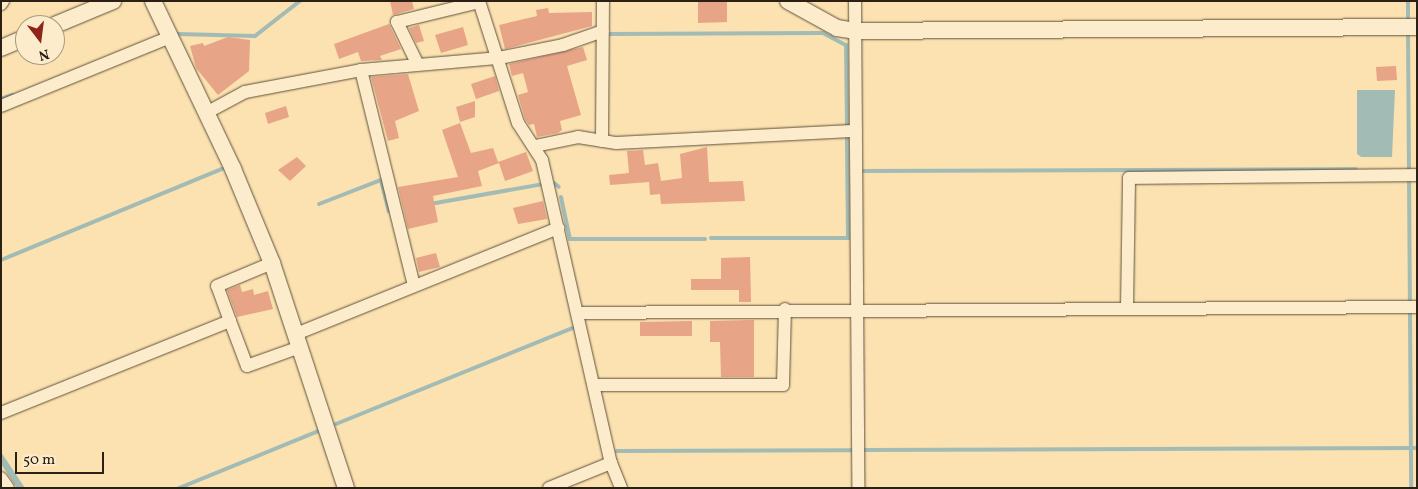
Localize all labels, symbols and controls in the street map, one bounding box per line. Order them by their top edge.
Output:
north arrow [15,15,65,65]
text: N [36,44,51,64]
scale bar [18,442,106,474]
text: 50 m [23,450,55,471]

